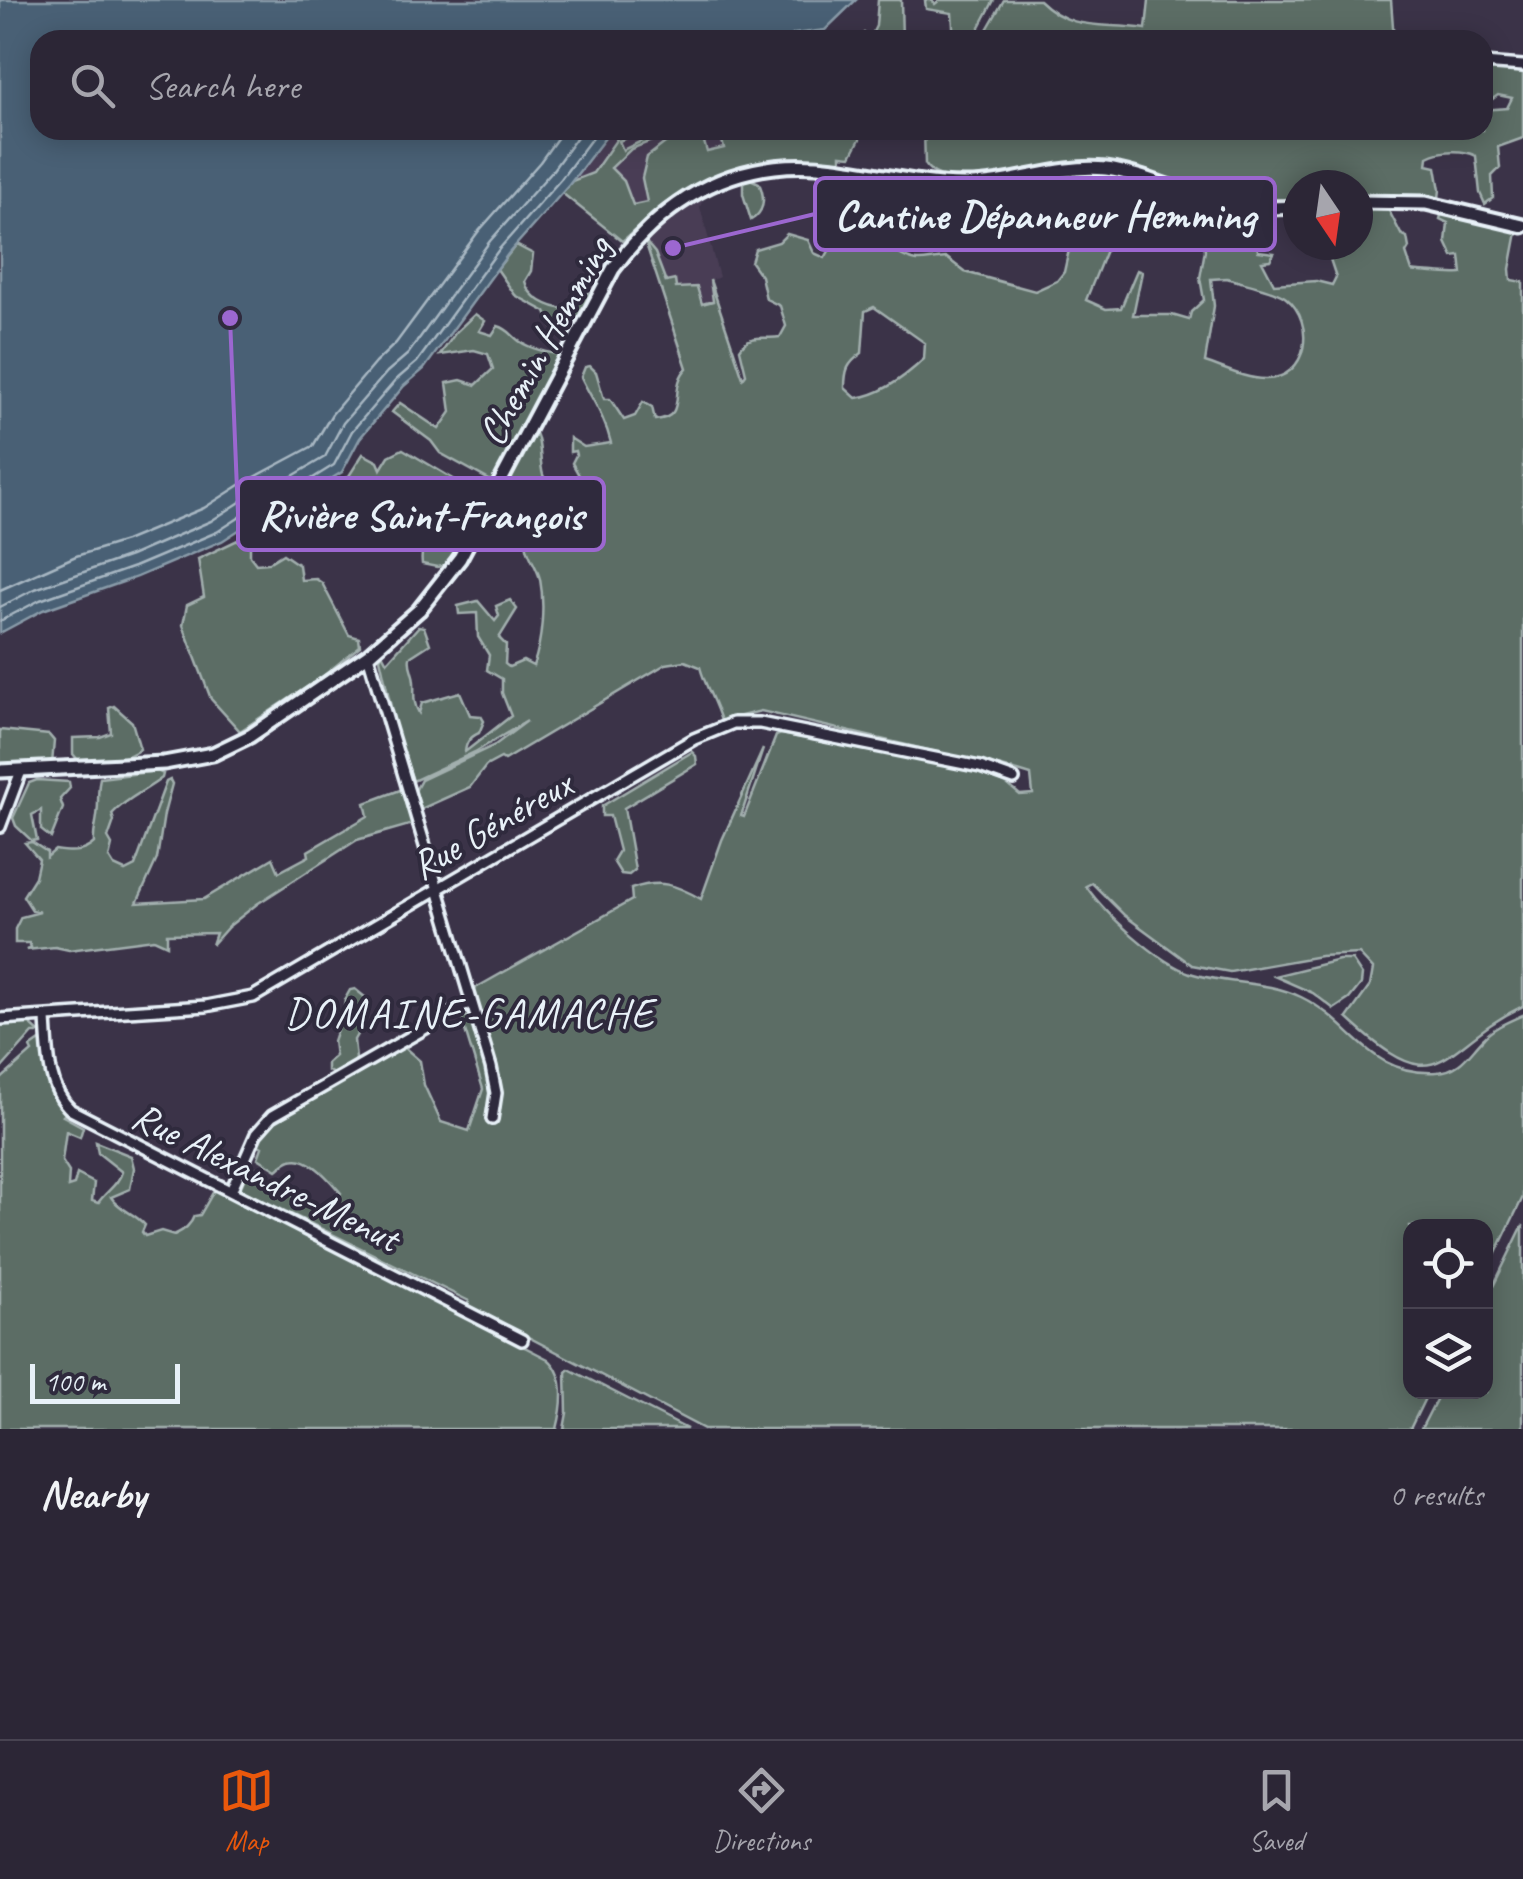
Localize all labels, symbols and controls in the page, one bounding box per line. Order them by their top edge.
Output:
search box [30,30,1493,140]
icon: search [65,58,120,113]
text: Search here [145,62,300,109]
north arrow [1283,170,1373,260]
callout: Cantine Dépanneur Hemming [815,178,1275,250]
text: Cantine Dépanneur Hemming [835,189,1259,242]
street label: Chemin Hemming [467,225,624,454]
callout: Rivière Saint-François [238,478,604,550]
text: Rivière Saint-François [259,489,588,542]
street label: Rue Généreux [402,757,584,891]
district label: DOMAINE-GAMACHE [285,987,658,1040]
street label: Rue Alexandre-Menut [124,1091,411,1265]
map controls [1403,1219,1493,1399]
button: locate [1403,1219,1493,1309]
button: layers [1403,1309,1493,1399]
scale bar [30,1359,180,1404]
text: 100 m [45,1364,105,1399]
text: Nearby [40,1468,146,1521]
text: 0 results [1389,1474,1483,1515]
tab: Map [219,1763,274,1858]
tab: Directions [713,1763,810,1858]
tab: Saved [1249,1763,1304,1858]

